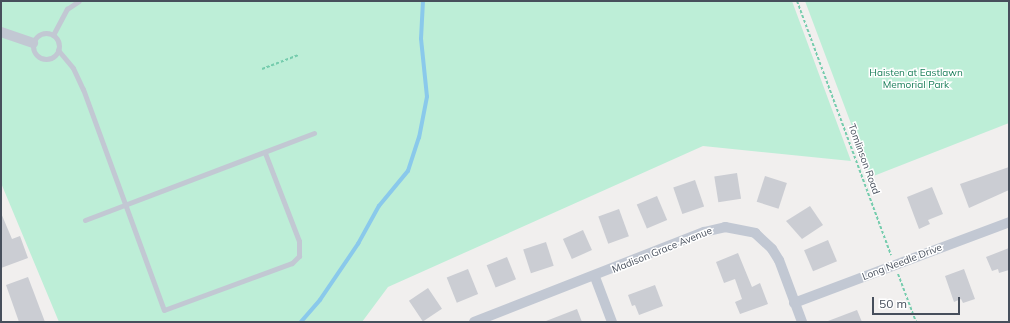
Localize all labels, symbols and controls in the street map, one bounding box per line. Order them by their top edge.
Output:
park label: Haisten at Eastlawn Memorial Park [869,66,963,90]
street label: Tomlinson Road [846,122,882,196]
street label: Madison Grace Avenue [610,224,714,276]
street label: Long Needle Drive [860,241,944,283]
scale bar [874,289,962,315]
text: 50 m [879,296,907,311]

